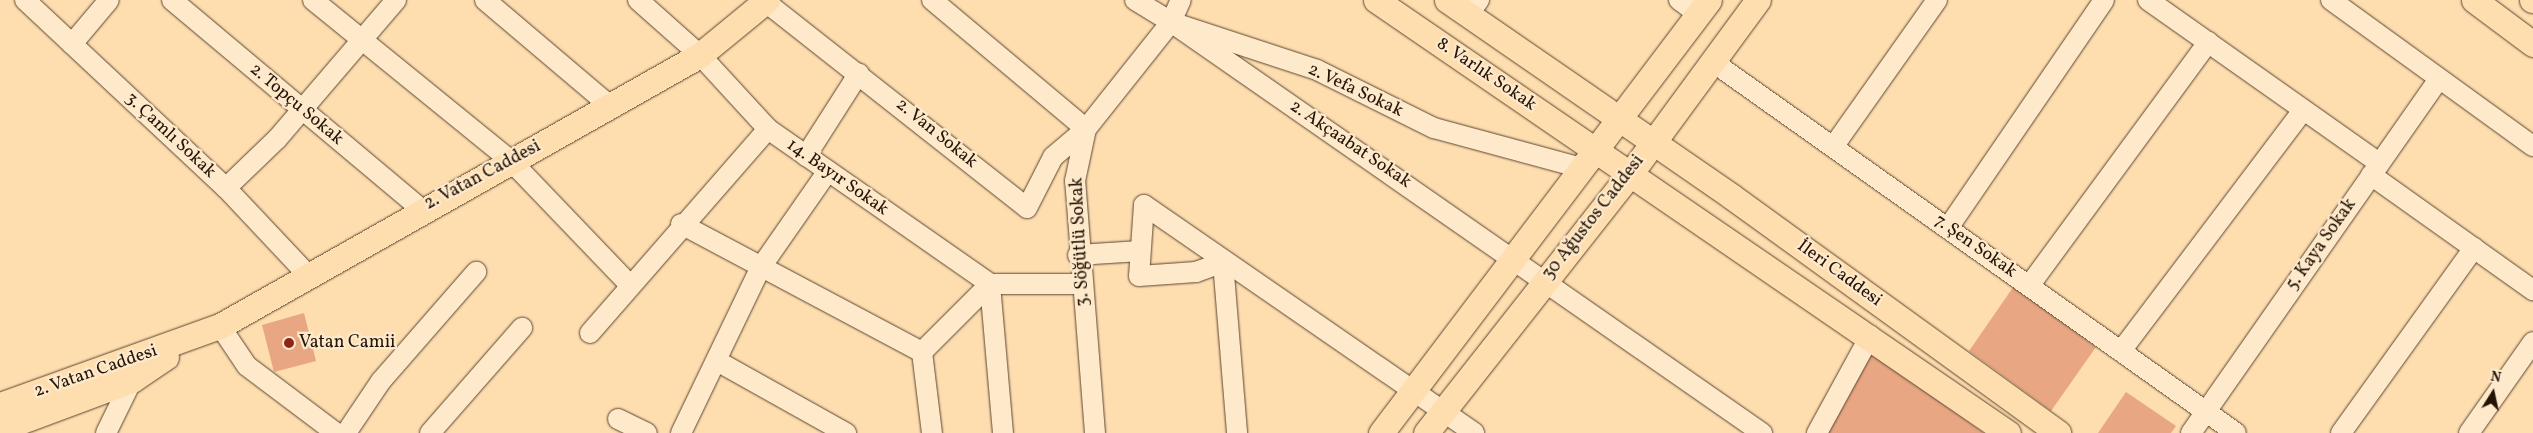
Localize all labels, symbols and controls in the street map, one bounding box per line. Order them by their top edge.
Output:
street label: 8. Varlık Sokak [1432,34,1540,116]
street label: 2. Topçu Sokak [244,59,348,151]
street label: 2. Vefa Sokak [1304,59,1406,123]
street label: 3. Çamlı Sokak [120,89,220,183]
street label: 2. Van Sokak [891,94,981,174]
street label: 2. Akçaabat Sokak [1285,96,1415,194]
street label: 14. Bayır Sokak [782,135,892,221]
street label: 2. Vatan Caddesi [421,136,545,216]
street label: 30 Ağustos Caddesi [1538,151,1650,285]
street label: 3. Söğütlü Sokak [1067,177,1095,307]
street label: 5. Kaya Sokak [2282,195,2362,295]
street label: 7. Şen Sokak [1930,211,2020,283]
street label: İleri Caddesi [1792,236,1886,312]
place label: Vatan Camii [299,332,396,354]
marker: Vatan Camii [283,337,295,349]
street label: 2. Vatan Caddesi [31,341,161,403]
text: N [2489,367,2502,388]
north arrow [2468,368,2518,418]

